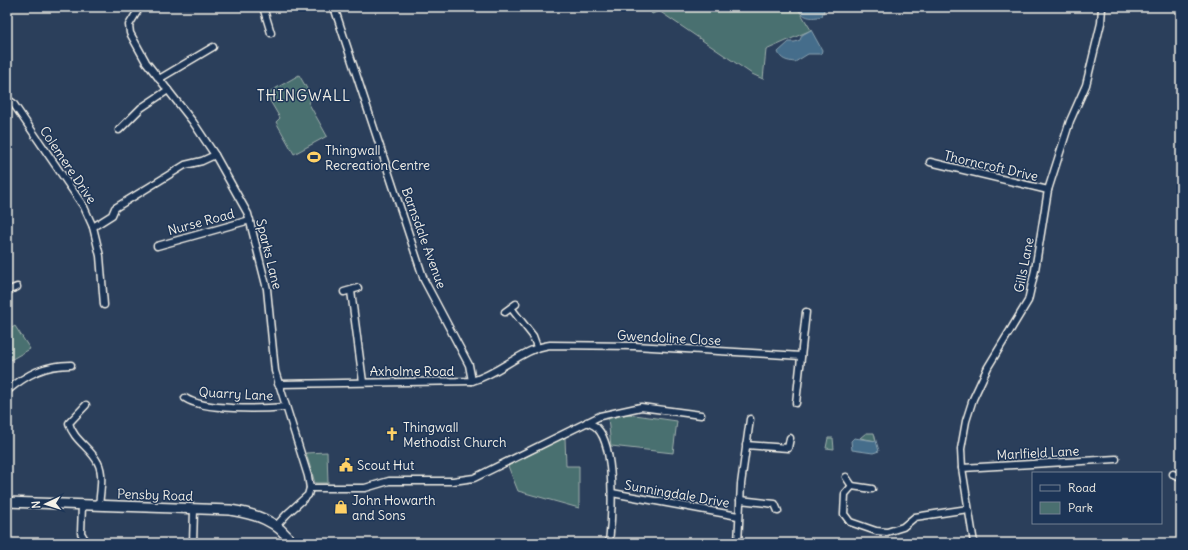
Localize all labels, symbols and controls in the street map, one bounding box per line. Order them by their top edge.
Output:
district label: THINGWALL [257,86,351,105]
street label: Colemere Drive [36,123,100,207]
place label: Thingwall Recreation Centre [325,142,430,174]
street label: Thorncroft Drive [942,147,1040,185]
sports icon: Thingwall Recreation Centre [306,149,322,165]
street label: Barnsdale Avenue [398,185,450,291]
street label: Nurse Road [166,205,237,239]
street label: Sparks Lane [252,217,286,291]
street label: Gills Lane [1010,236,1038,294]
street label: Gwendoline Close [617,327,721,349]
street label: Axholme Road [370,363,455,380]
street label: Quarry Lane [198,384,274,404]
place label: Thingwall Methodist Church [403,419,507,451]
church icon: Thingwall Methodist Church [384,426,400,442]
street label: Marlfield Lane [996,442,1080,464]
public building icon: Scout Hut [338,457,354,473]
place label: Scout Hut [357,457,415,474]
legend [1032,472,1162,524]
street label: Sunningdale Drive [623,476,731,512]
text: Road [1068,480,1096,495]
north arrow [26,484,66,524]
street label: Pensby Road [117,485,194,505]
place label: John Howarth and Sons [352,492,436,524]
shop icon: John Howarth and Sons [333,499,349,515]
text: N [29,500,43,509]
text: Park [1068,500,1093,515]

